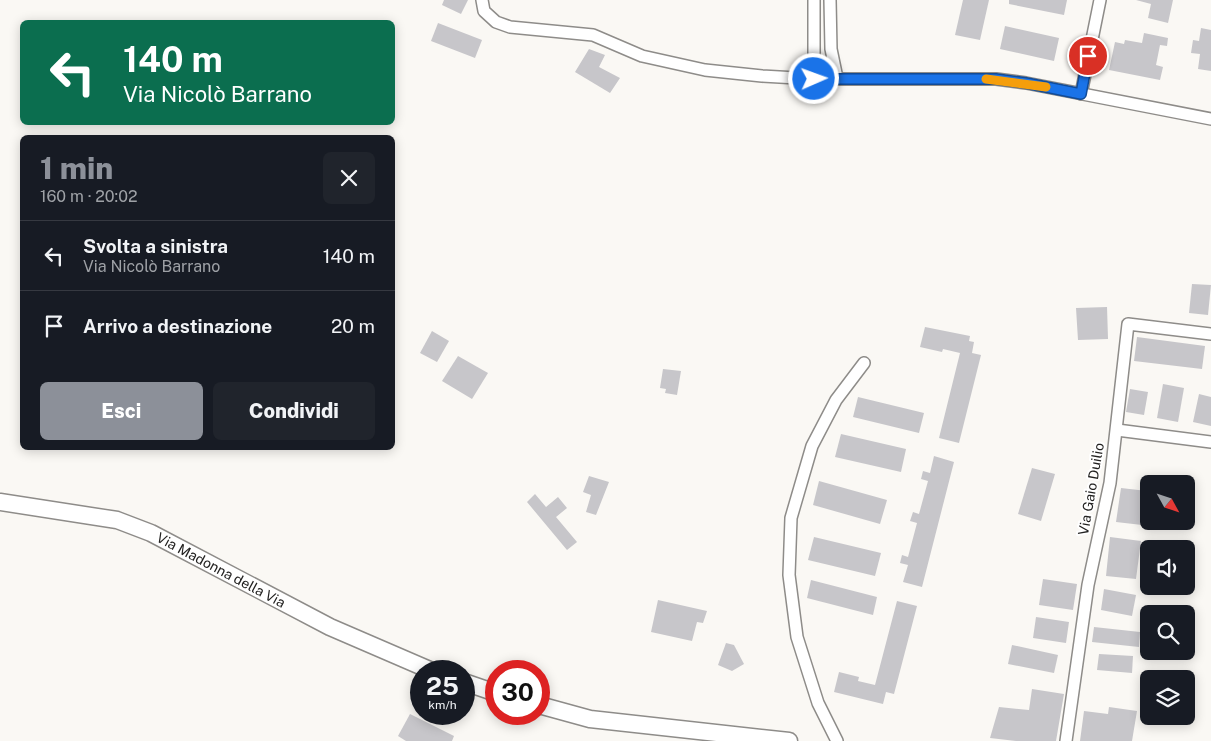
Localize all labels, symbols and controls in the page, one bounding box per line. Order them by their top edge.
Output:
pin [1067,35,1109,77]
text: 140 m [123,39,223,80]
icon: left [40,40,105,105]
icon: arrive [1074,42,1102,70]
position arrow [787,52,839,104]
text: Via Nicolò Barrano [123,81,312,107]
text: 1 min [40,150,113,186]
button: close [323,152,375,204]
text: 160 m · 20:02 [40,187,138,206]
text: Svolta a sinistra [83,235,228,257]
icon: left [40,242,68,270]
text: 140 m [323,245,375,267]
text: Via Nicolò Barrano [83,257,220,276]
icon: arrive [40,312,68,340]
text: Arrivo a destinazione [83,315,272,337]
text: 20 m [331,315,375,337]
button: Esci [40,382,203,440]
button: Condividi [213,382,375,440]
street label: Via Gaio Duilio [1075,441,1107,537]
north arrow [1140,475,1195,530]
map controls [1140,475,1195,725]
street label: Via Madonna della Via [154,529,288,611]
button: sound [1140,540,1195,595]
button: search [1140,605,1195,660]
speed limit sign: 30 [485,660,550,725]
button: layers [1140,670,1195,725]
text: 25 [426,671,459,701]
text: km/h [428,698,457,712]

